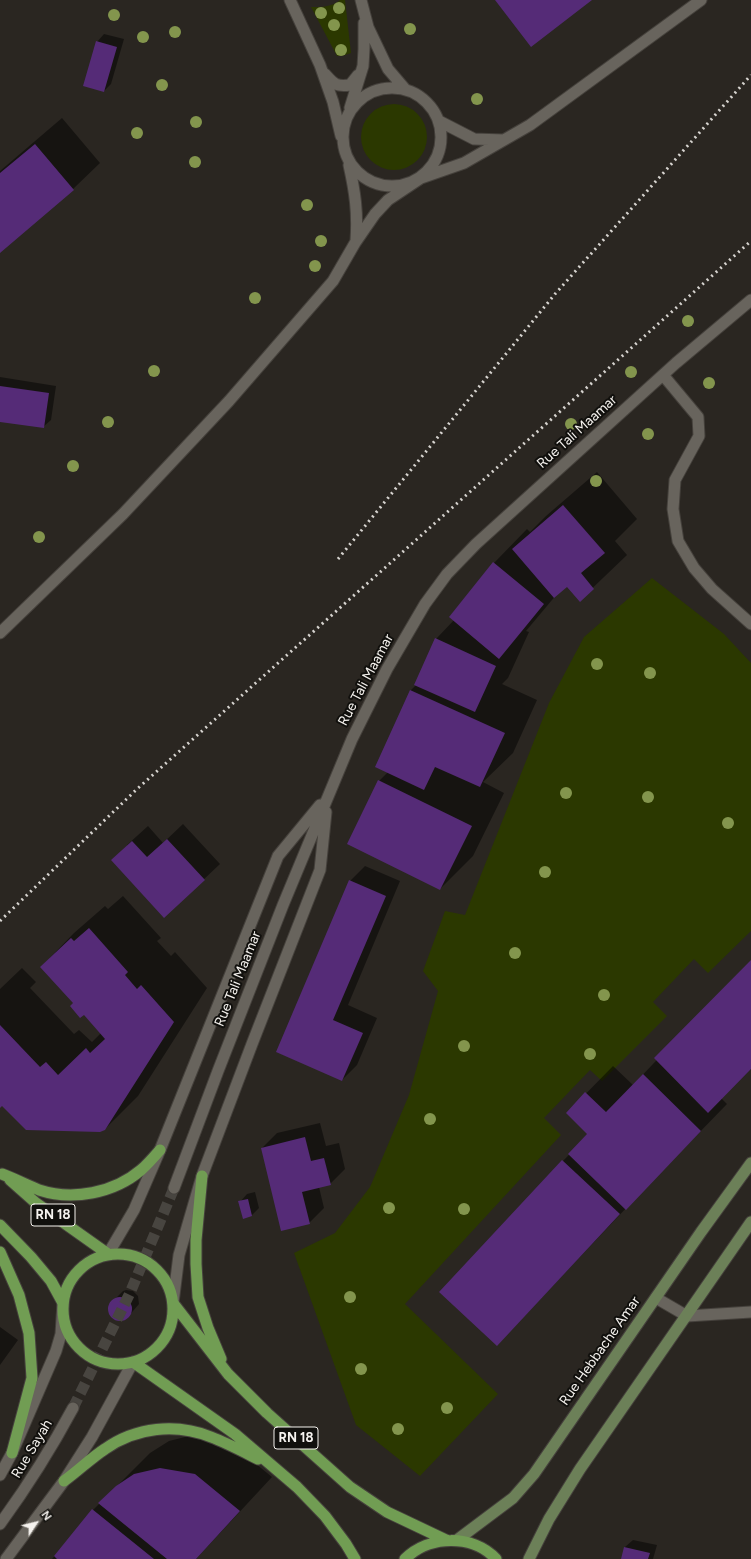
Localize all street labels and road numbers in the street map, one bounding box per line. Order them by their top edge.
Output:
street label: Rue Tali Maamar [534,392,620,472]
street label: Rue Tali Maamar [335,631,397,729]
street label: Rue Tali Maamar [211,929,265,1029]
road number: RN 18 [31,1204,75,1226]
street label: Rue Hebbache Amar [556,1293,644,1409]
street label: Rue Sayah [8,1417,56,1481]
road number: RN 18 [274,1427,318,1449]

